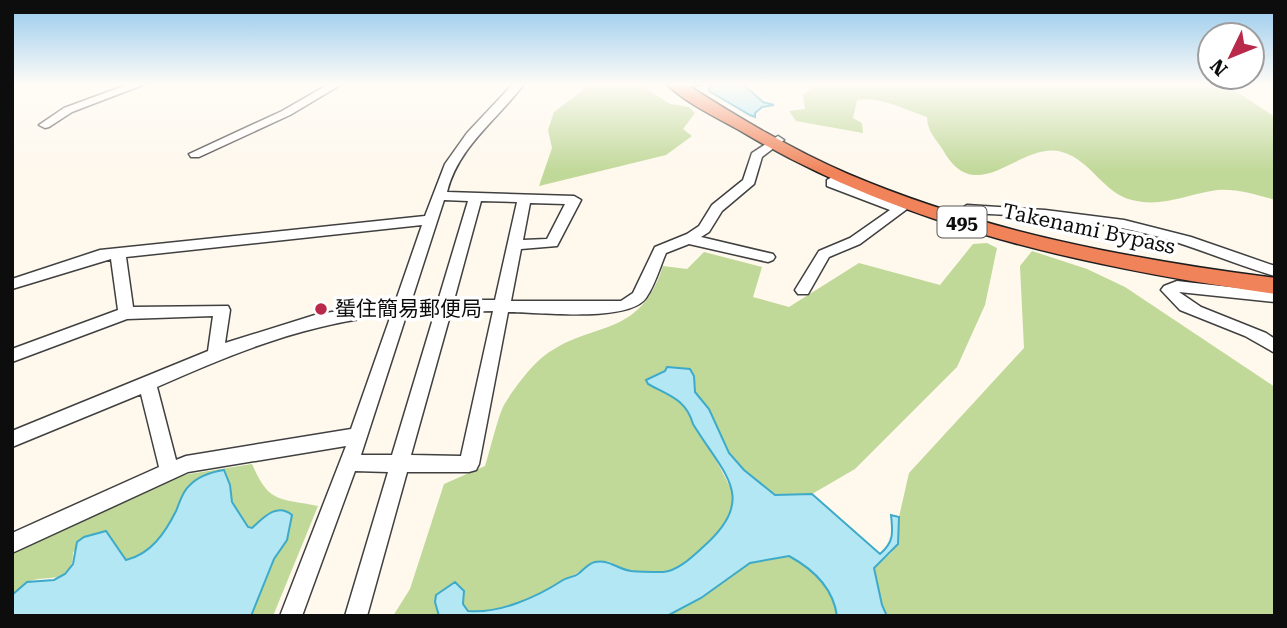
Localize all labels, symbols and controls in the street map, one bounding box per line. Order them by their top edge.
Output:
north arrow [1196,21,1266,91]
text: N [1205,54,1232,80]
street label: Takenami Bypass [1001,199,1177,259]
road number: 495 [937,206,986,238]
place label: 蜑住簡易郵便局 [335,297,482,321]
marker: 蜑住簡易郵便局 [313,301,329,317]

